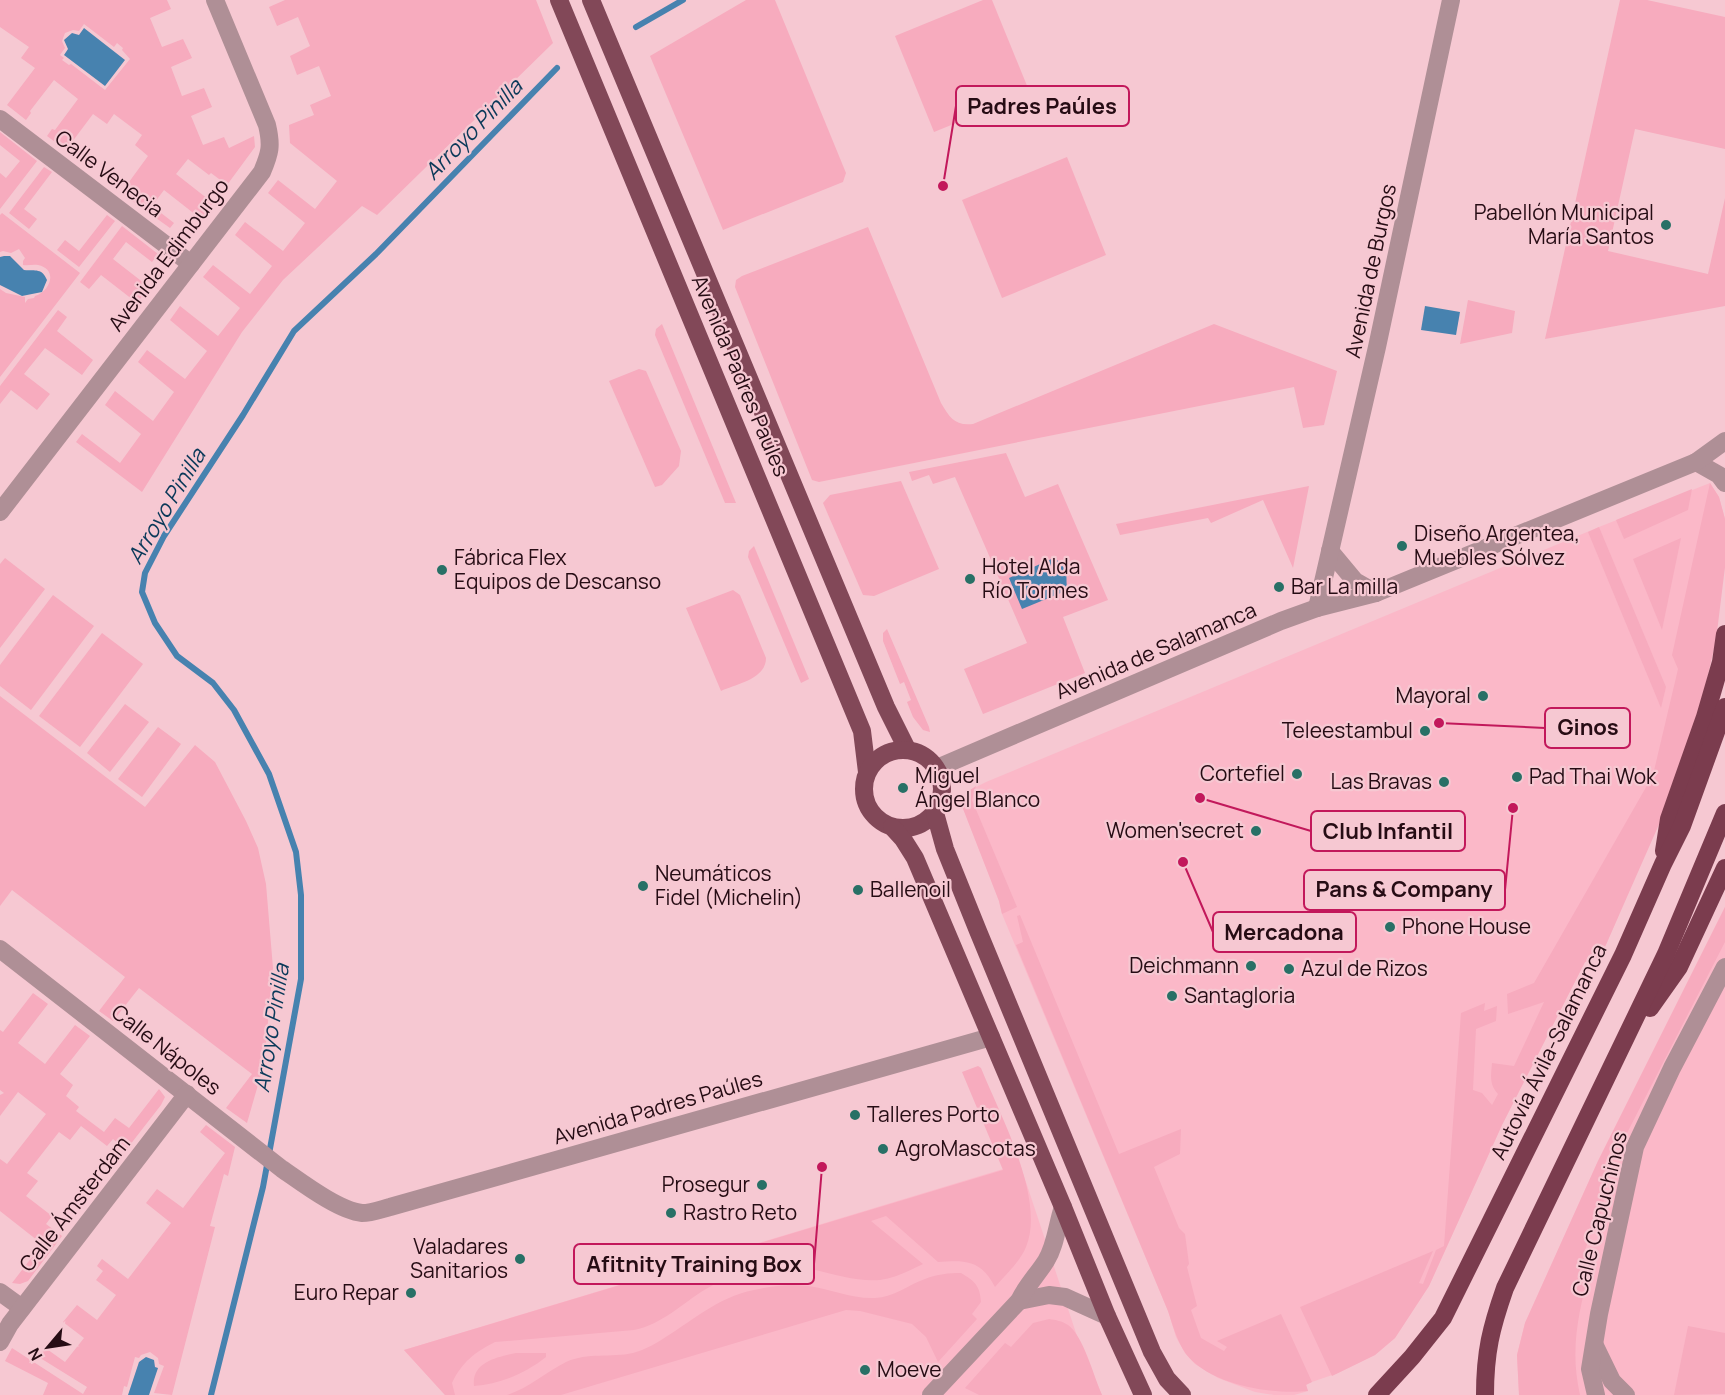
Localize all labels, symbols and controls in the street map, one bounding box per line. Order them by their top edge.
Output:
water label: Arroyo Pinilla [417,71,530,186]
callout: Padres Paúles [956,86,1129,126]
text: Padres Paúles [967,91,1117,121]
street label: Calle Venecia [50,123,170,223]
street label: Avenida Edimburgo [102,172,235,336]
street label: Avenida de Burgos [1338,181,1402,361]
place label: Pabellón Municipal María Santos [1474,198,1654,250]
marker: Pabellón Municipal María Santos [1659,218,1673,232]
street label: Avenida Padres Paúles [686,271,796,481]
water label: Arroyo Pinilla [120,441,213,569]
place label: Diseño Argentea, Muebles Sólvez [1414,519,1580,571]
marker: Diseño Argentea, Muebles Sólvez [1395,539,1409,553]
place label: Fábrica Flex Equipos de Descanso [454,543,661,595]
place label: Hotel Alda Río Tormes [982,552,1089,604]
marker: Fábrica Flex Equipos de Descanso [435,563,449,577]
marker: Hotel Alda Río Tormes [963,572,977,586]
place label: Bar La milla [1291,572,1398,600]
marker: Bar La milla [1272,580,1286,594]
street label: Avenida de Salamanca [1051,595,1260,705]
place label: Mayoral [1396,681,1471,709]
marker: Mayoral [1476,689,1490,703]
callout: Ginos [1545,708,1630,748]
text: Ginos [1557,712,1619,742]
place label: Teleestambul [1282,716,1413,744]
marker: Teleestambul [1418,724,1432,738]
place label: Cortefiel [1200,759,1285,787]
place label: Miguel Ángel Blanco [915,761,1040,813]
place label: Pad Thai Wok [1529,762,1657,790]
marker: Cortefiel [1290,767,1304,781]
place label: Las Bravas [1330,767,1432,795]
marker: Pad Thai Wok [1510,770,1524,784]
marker: Las Bravas [1437,775,1451,789]
marker: Miguel Ángel Blanco [896,781,910,795]
callout: Club Infantil [1311,811,1465,851]
place label: Women'secret [1106,816,1244,844]
text: Club Infantil [1323,816,1453,846]
marker: Women'secret [1249,824,1263,838]
place label: Neumáticos Fidel (Michelin) [655,859,803,911]
callout: Pans & Company [1304,870,1505,910]
text: Pans & Company [1315,874,1493,904]
place label: Ballenoil [870,875,951,903]
marker: Neumáticos Fidel (Michelin) [636,879,650,893]
marker: Ballenoil [851,883,865,897]
callout: Mercadona [1213,912,1356,952]
place label: Phone House [1402,912,1531,940]
text: Mercadona [1224,917,1344,947]
marker: Phone House [1383,920,1397,934]
street label: Autovía Ávila-Salamanca [1484,939,1613,1164]
place label: Deichmann [1129,951,1239,979]
place label: Azul de Rizos [1301,954,1428,982]
marker: Deichmann [1244,959,1258,973]
water label: Arroyo Pinilla [246,960,296,1094]
marker: Azul de Rizos [1282,962,1296,976]
place label: Santagloria [1184,981,1295,1009]
marker: Santagloria [1165,989,1179,1003]
street label: Calle Nápoles [106,998,227,1101]
street label: Avenida Padres Paúles [550,1064,765,1150]
place label: Talleres Porto [867,1100,1000,1128]
marker: Talleres Porto [848,1108,862,1122]
street label: Calle Capuchinos [1565,1128,1633,1299]
street label: Calle Ámsterdam [12,1130,136,1277]
place label: AgroMascotas [895,1134,1036,1162]
marker: AgroMascotas [876,1142,890,1156]
place label: Prosegur [662,1170,750,1198]
marker: Prosegur [755,1178,769,1192]
place label: Rastro Reto [683,1198,797,1226]
marker: Rastro Reto [664,1206,678,1220]
place label: Valadares Sanitarios [410,1232,508,1284]
callout: Afitnity Training Box [574,1244,814,1284]
text: Afitnity Training Box [586,1249,802,1279]
marker: Valadares Sanitarios [513,1252,527,1266]
place label: Euro Repar [294,1278,399,1306]
marker: Euro Repar [404,1286,418,1300]
north arrow [18,1317,78,1377]
text: N [22,1344,47,1365]
place label: Moeve [877,1355,941,1383]
marker: Moeve [858,1363,872,1377]

